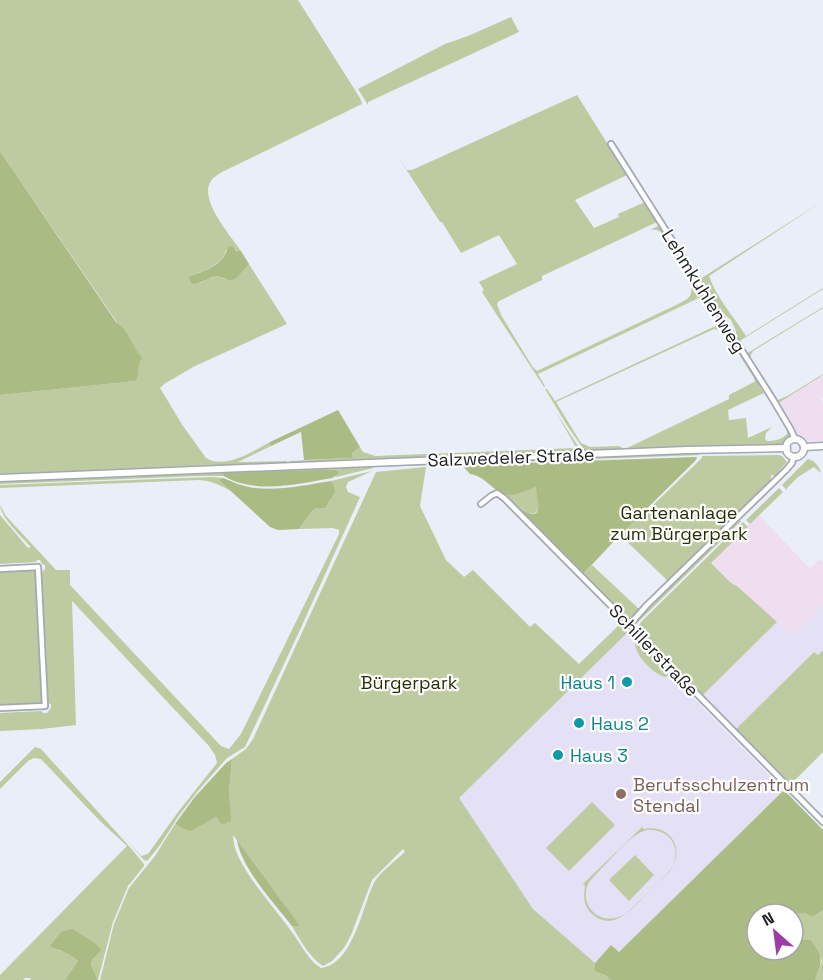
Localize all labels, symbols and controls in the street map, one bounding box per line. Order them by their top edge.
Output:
street label: Lehmkuhlenweg [657,225,751,357]
street label: Salzwedeler Straße [427,443,595,471]
park label: Gartenanlage zum Bürgerpark [610,501,748,545]
street label: Schillerstraße [604,599,704,701]
park label: Bürgerpark [361,671,458,694]
place label: Haus 1 [560,671,615,694]
marker: Haus 1 [620,675,634,689]
place label: Haus 2 [591,712,649,735]
marker: Haus 2 [572,716,586,730]
place label: Haus 3 [570,744,628,767]
marker: Haus 3 [551,748,565,762]
place label: Berufsschulzentrum Stendal [633,773,809,817]
marker: Berufsschulzentrum Stendal [614,787,628,801]
north arrow [745,902,805,962]
text: N [759,907,778,931]

